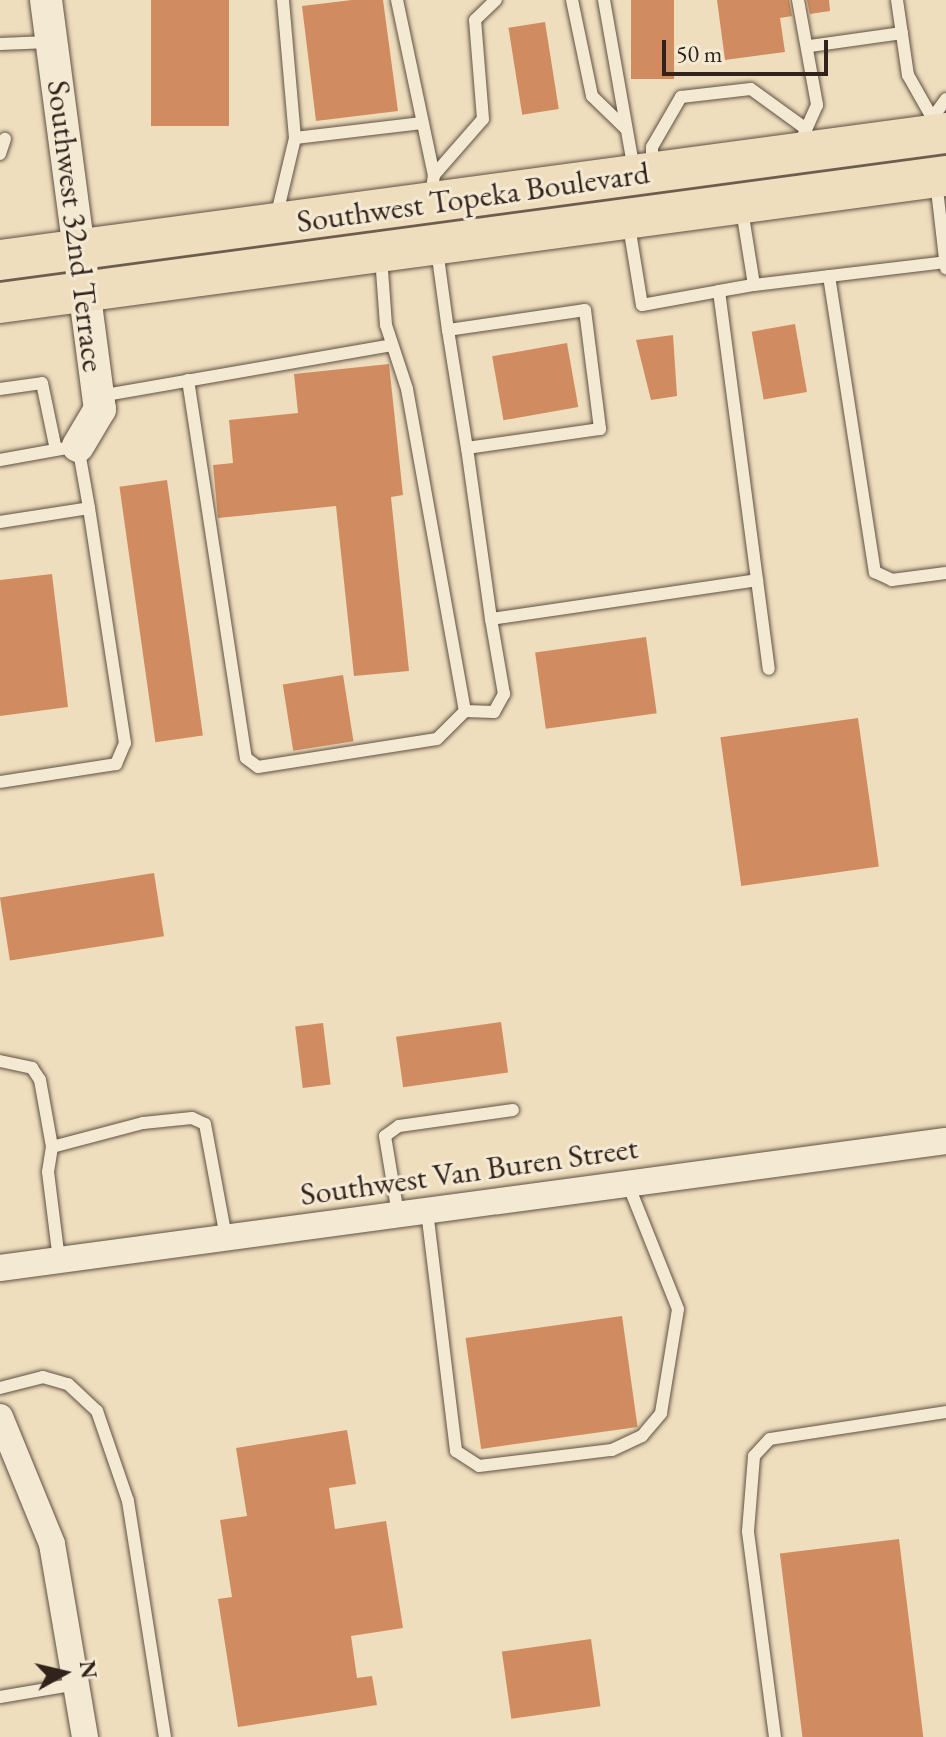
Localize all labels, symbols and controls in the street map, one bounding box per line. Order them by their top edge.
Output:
scale bar [666,24,832,74]
text: 50 m [676,38,723,69]
street label: Southwest 32nd Terrace [39,78,113,374]
street label: Southwest Topeka Boulevard [294,153,652,241]
street label: Southwest Van Buren Street [298,1128,640,1214]
north arrow [24,1633,104,1713]
text: N [73,1659,104,1680]

